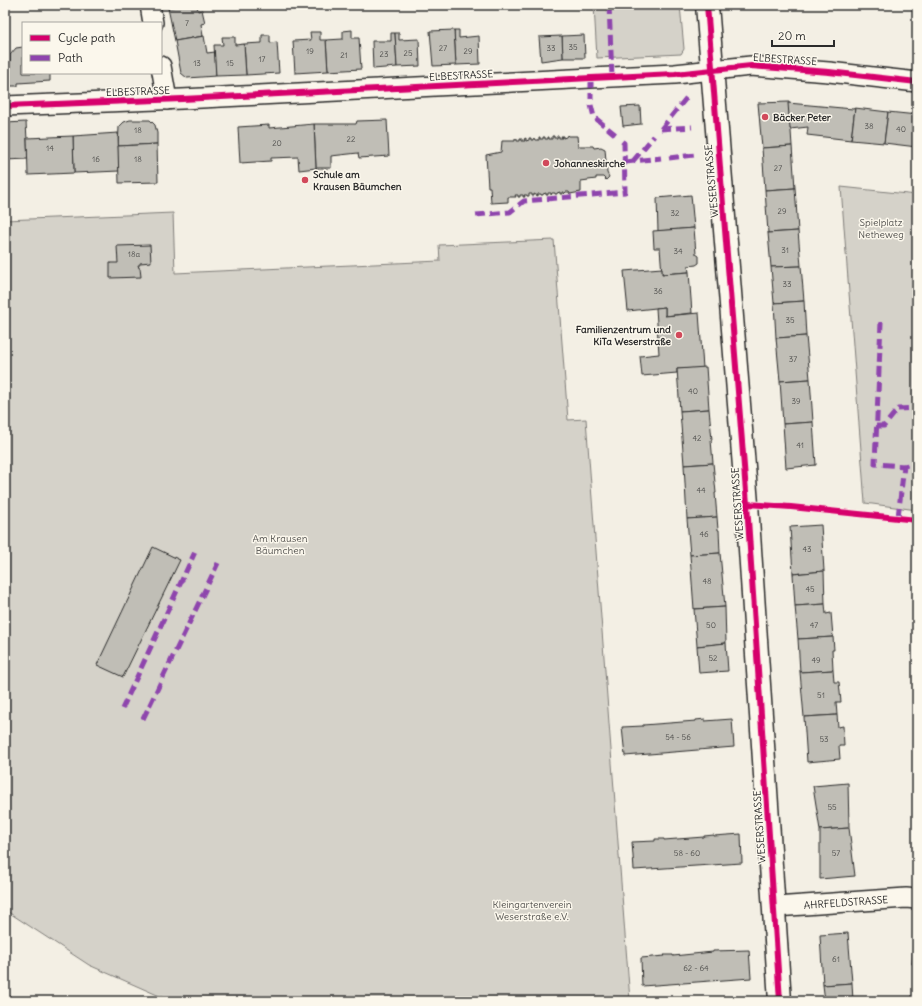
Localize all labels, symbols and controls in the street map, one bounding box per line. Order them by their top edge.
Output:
house number: 7 [185,18,189,28]
legend [22,22,162,74]
scale bar [772,22,834,48]
text: 20 m [778,28,806,43]
text: Cycle path [58,30,115,45]
house number: 35 [568,42,578,52]
house number: 27 [439,43,447,53]
house number: 33 [546,43,556,53]
house number: 19 [306,46,314,56]
house number: 29 [464,46,473,56]
house number: 25 [404,48,413,58]
house number: 23 [380,49,389,59]
text: Path [58,50,83,65]
house number: 21 [340,50,348,60]
street label: ELBESTRASSE [752,51,818,68]
house number: 17 [258,54,266,64]
house number: 13 [193,58,201,68]
house number: 15 [226,58,234,68]
street label: ELBESTRASSE [429,67,494,84]
street label: ELBESTRASSE [106,84,170,99]
place label: Bäcker Peter [773,111,832,124]
marker: Bäcker Peter [760,112,770,122]
house number: 38 [864,121,874,131]
house number: 40 [896,124,906,134]
house number: 18 [134,125,142,135]
house number: 22 [347,134,356,144]
house number: 20 [272,138,282,148]
house number: 14 [46,143,54,153]
street label: WESERSTRASSE [702,144,721,218]
house number: 16 [92,154,100,164]
house number: 18 [134,154,142,164]
place label: Johanneskirche [554,157,626,170]
marker: Johanneskirche [541,158,551,168]
house number: 27 [774,163,782,173]
place label: Schule am Krausen Bäumchen [313,168,402,193]
marker: Schule am Krausen Bäumchen [300,175,310,185]
house number: 29 [778,206,787,216]
house number: 32 [671,208,680,218]
park label: Spielplatz Netheweg [858,216,904,241]
house number: 31 [781,245,789,255]
house number: 34 [673,246,683,256]
house number: 18a [128,249,141,259]
house number: 33 [782,279,792,289]
house number: 36 [653,286,663,296]
house number: 35 [785,315,795,325]
place label: Familienzentrum und KiTa Weserstraße [576,323,672,348]
marker: Familienzentrum und KiTa Weserstraße [674,330,684,340]
house number: 37 [789,354,797,364]
house number: 40 [688,386,698,396]
house number: 39 [791,396,801,406]
house number: 42 [692,433,702,443]
house number: 41 [796,440,804,450]
street label: WESERSTRASSE [728,467,747,541]
house number: 44 [696,485,706,495]
house number: 46 [699,529,709,539]
park label: Am Krausen Bäumchen [253,532,308,557]
house number: 43 [802,544,812,554]
house number: 48 [702,576,712,586]
house number: 45 [805,584,815,594]
house number: 50 [706,620,716,630]
house number: 47 [810,620,818,630]
house number: 52 [709,653,718,663]
house number: 49 [811,655,821,665]
house number: 51 [817,690,825,700]
house number: 54 - 56 [665,732,691,742]
house number: 53 [819,734,829,744]
street label: WESERSTRASSE [750,790,769,864]
house number: 55 [827,802,837,812]
house number: 58 - 60 [674,848,700,858]
house number: 57 [832,848,840,858]
street label: AHRFELDSTRASSE [803,893,889,912]
park label: Kleingartenverein Weserstraße e.V. [492,898,572,923]
house number: 61 [832,954,840,964]
house number: 62 - 64 [683,963,709,973]

